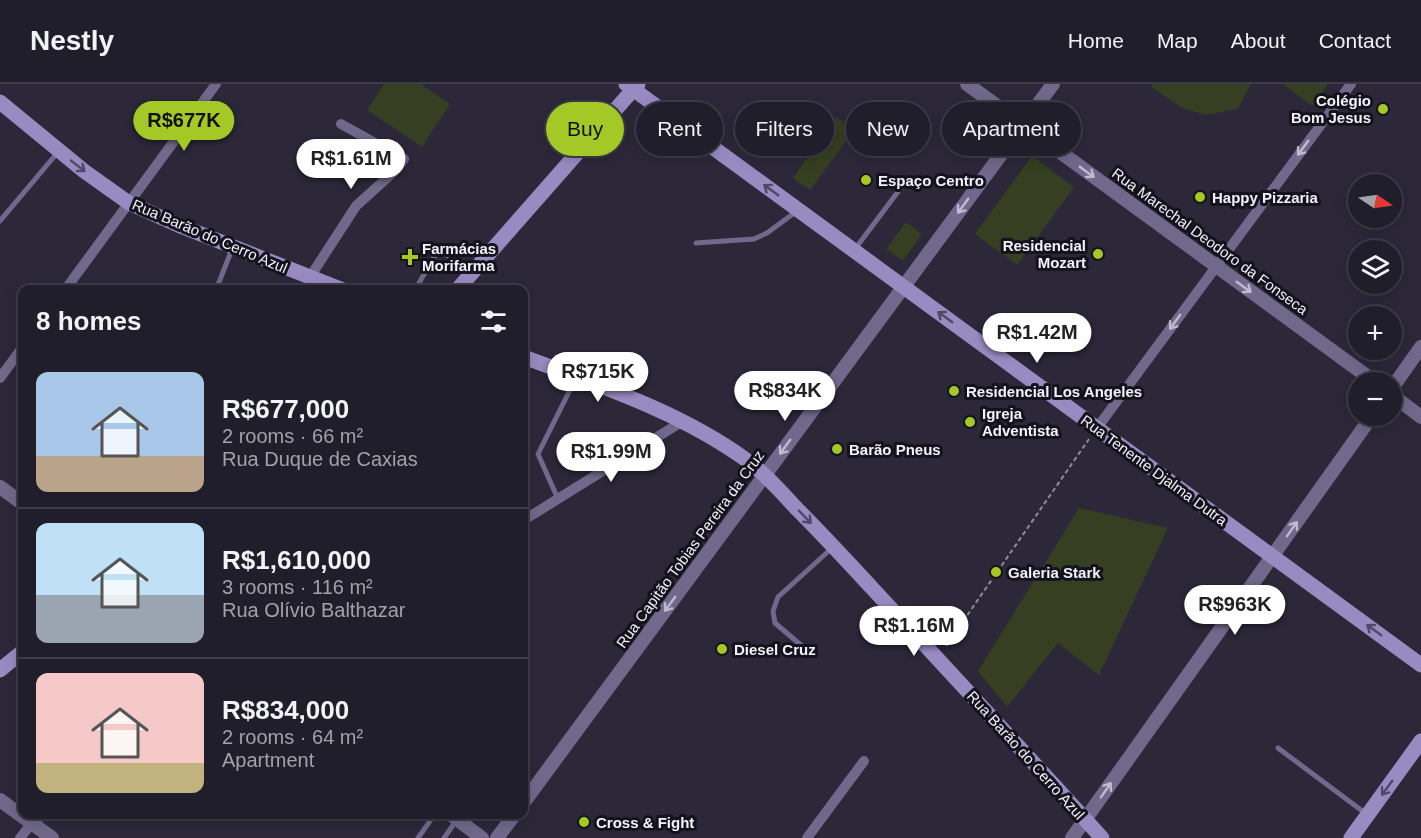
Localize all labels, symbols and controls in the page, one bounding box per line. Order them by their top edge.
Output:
text: Nestly [30,25,114,56]
text: Home [1068,29,1124,52]
text: Map [1157,29,1198,52]
text: About [1231,29,1286,52]
text: Contact [1319,29,1391,52]
place label: Colégio Bom Jesus [1291,92,1371,126]
pin: R$677K [135,101,233,152]
chip: Buy [546,102,624,156]
chip: Rent [636,102,723,156]
chip: Filters [735,102,834,156]
chip: New [846,102,930,156]
chip: Apartment [942,102,1081,156]
marker: Colégio Bom Jesus [1376,102,1390,116]
text: R$677K [147,109,221,131]
pin: R$1.61M [296,139,406,190]
one-way arrow [1297,140,1310,156]
text: R$1.61M [310,147,392,169]
one-way arrow [69,159,85,172]
street label: Rua Marechal Deodoro da Fonseca [1109,164,1312,318]
one-way arrow [1079,166,1095,178]
place label: Espaço Centro [878,172,984,189]
marker: Espaço Centro [859,173,873,187]
north arrow [1348,174,1402,228]
map controls [1348,174,1402,426]
one-way arrow [763,183,779,196]
place label: Happy Pizzaria [1212,189,1319,206]
marker: Happy Pizzaria [1193,190,1207,204]
street label: Rua Barão do Cerro Azul [130,196,290,276]
one-way arrow [957,197,970,213]
place label: Residencial Mozart [1003,237,1086,271]
place label: Farmácias Morifarma [422,240,496,274]
button: layers [1348,240,1402,294]
marker: Residencial Mozart [1091,247,1105,261]
marker: Farmácias Morifarma [403,250,417,264]
one-way arrow [1236,281,1252,294]
icon: filters [477,305,510,338]
text: 8 homes [36,306,142,336]
button: + [1348,306,1402,360]
one-way arrow [937,311,953,324]
pin: R$1.42M [982,313,1092,364]
one-way arrow [1169,313,1181,329]
text: R$1.42M [996,321,1078,343]
pin: R$715K [549,352,647,403]
text: R$715K [561,360,635,382]
pin: R$834K [736,371,834,422]
button: − [1348,372,1402,426]
text: R$834K [748,379,822,401]
place label: Residencial Los Angeles [966,383,1142,400]
marker: Residencial Los Angeles [947,384,961,398]
text: R$677,000 [222,394,349,424]
icon: home [84,396,156,468]
place label: Igreja Adventista [982,405,1059,439]
street label: Rua Tenente Djalma Dutra [1078,411,1231,529]
marker: Igreja Adventista [963,415,977,429]
text: 2 rooms · 66 m² [222,425,363,447]
pin: R$1.99M [556,432,666,483]
one-way arrow [779,439,792,455]
text: R$1.99M [570,440,652,462]
place label: Barão Pneus [849,441,941,458]
marker: Barão Pneus [830,442,844,456]
street label: Rua Capitão Tobias Pereira da Cruz [613,447,767,651]
text: Rua Duque de Caxias [222,448,418,470]
one-way arrow [798,510,813,525]
one-way arrow [1286,521,1298,537]
text: R$1,610,000 [222,545,371,575]
icon: home [84,547,156,619]
place label: Galeria Stark [1008,564,1101,581]
marker: Galeria Stark [989,565,1003,579]
text: 3 rooms · 116 m² [222,576,373,598]
pin: R$963K [1186,585,1284,636]
text: R$963K [1198,593,1272,615]
one-way arrow [663,596,676,612]
text: Rua Olívio Balthazar [222,599,405,621]
pin: R$1.16M [859,606,969,657]
text: R$1.16M [873,614,955,636]
one-way arrow [1366,624,1382,637]
place label: Diesel Cruz [734,641,816,658]
marker: Diesel Cruz [715,642,729,656]
street label: Rua Barão do Cerro Azul [964,687,1088,823]
text: R$834,000 [222,695,349,725]
icon: home [84,697,156,769]
text: 2 rooms · 64 m² [222,726,363,748]
text: Apartment [222,749,314,771]
one-way arrow [1380,780,1393,796]
one-way arrow [1100,783,1112,799]
place label: Cross & Fight [596,814,694,831]
marker: Cross & Fight [577,815,591,829]

